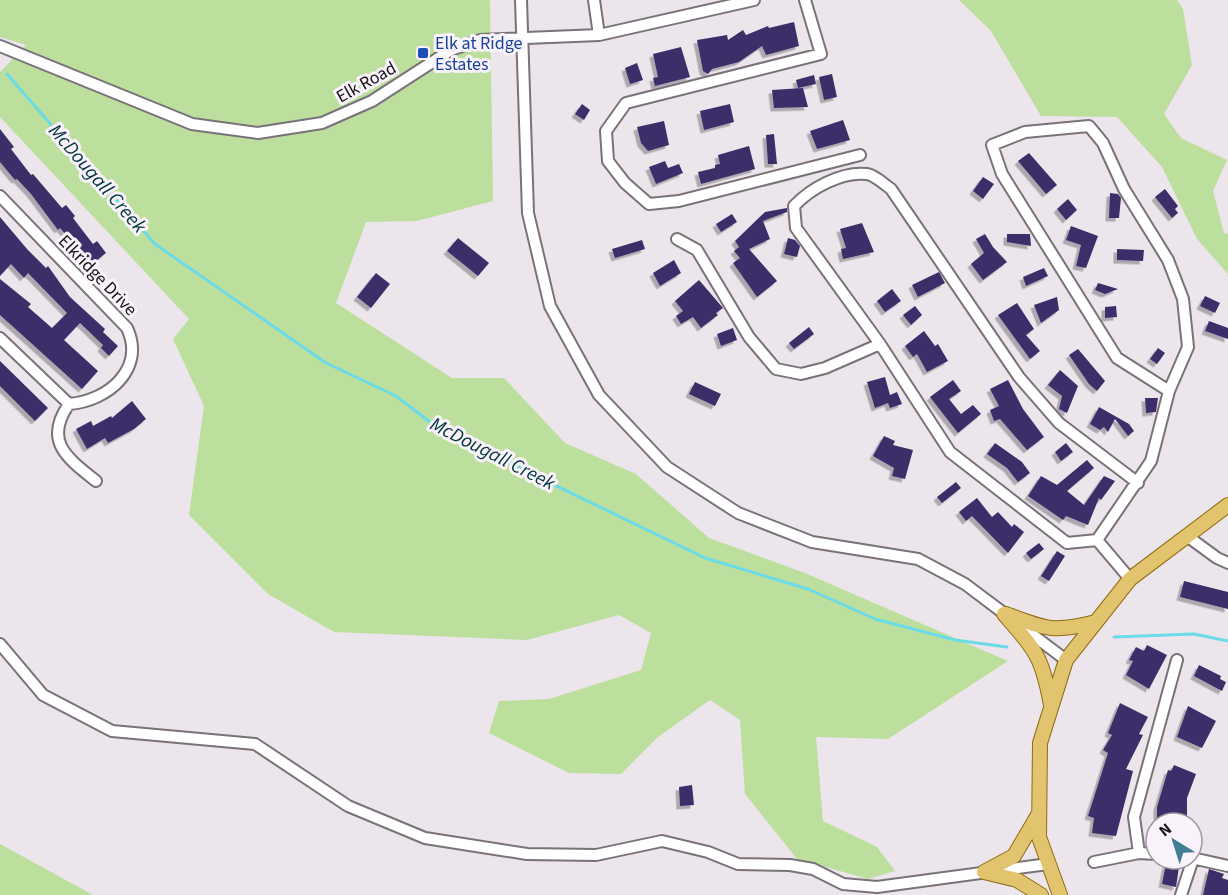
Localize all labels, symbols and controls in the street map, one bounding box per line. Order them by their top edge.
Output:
place label: Elk at Ridge Estates [435,31,523,77]
marker: Elk at Ridge Estates [416,46,430,60]
street label: Elk Road [332,56,401,109]
water label: McDougall Creek [42,118,153,240]
street label: Elkridge Drive [53,229,143,321]
water label: McDougall Creek [425,410,560,498]
north arrow [1144,811,1204,871]
text: N [1154,818,1176,842]

